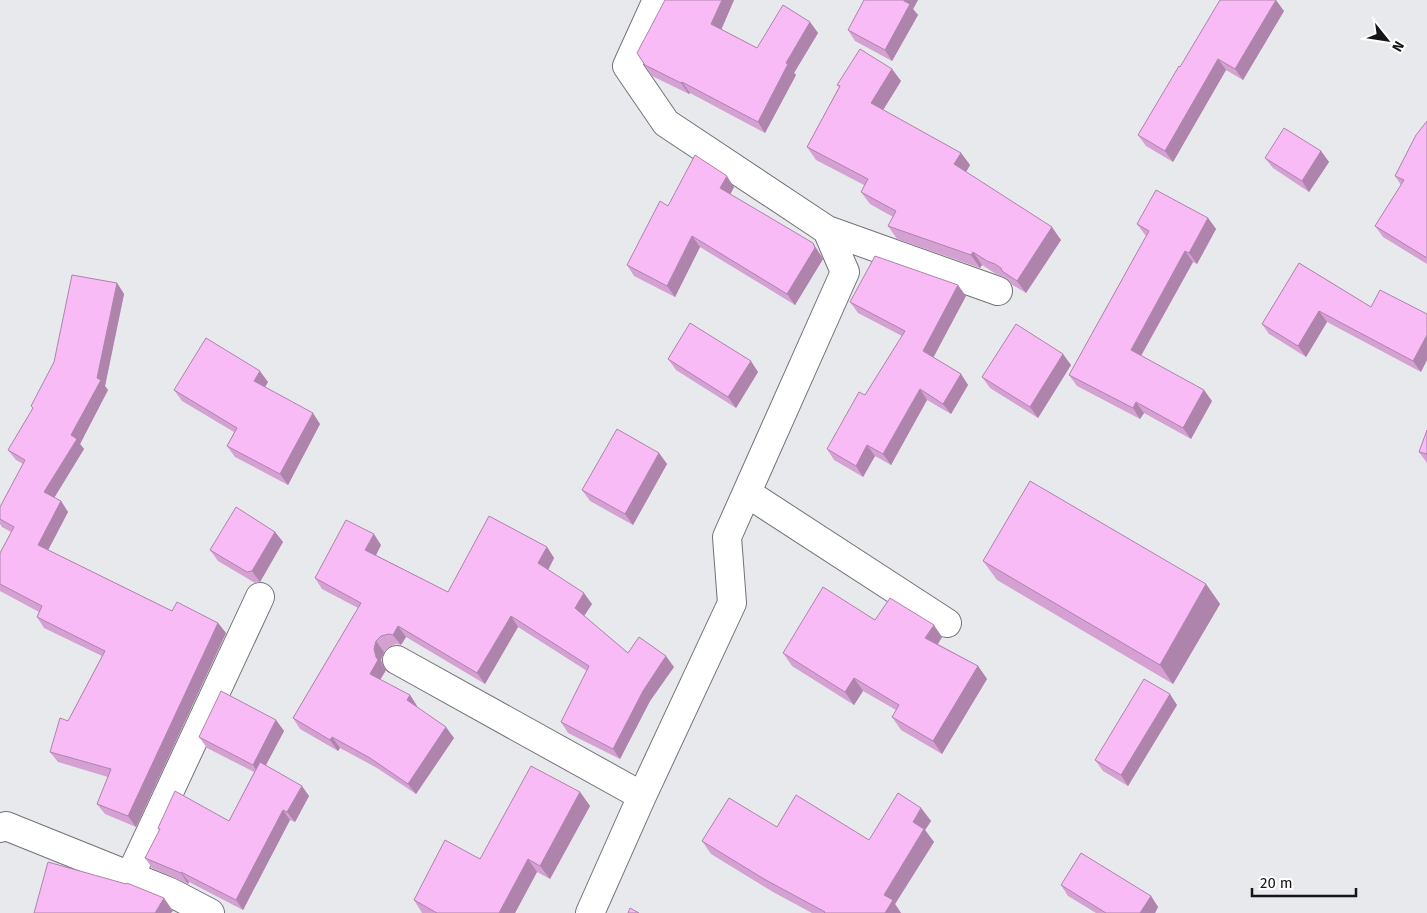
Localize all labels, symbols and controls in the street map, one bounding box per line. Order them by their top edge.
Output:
north arrow [1362,15,1412,65]
text: N [1388,38,1408,55]
scale bar [1252,866,1356,898]
text: 20 m [1260,874,1293,892]

